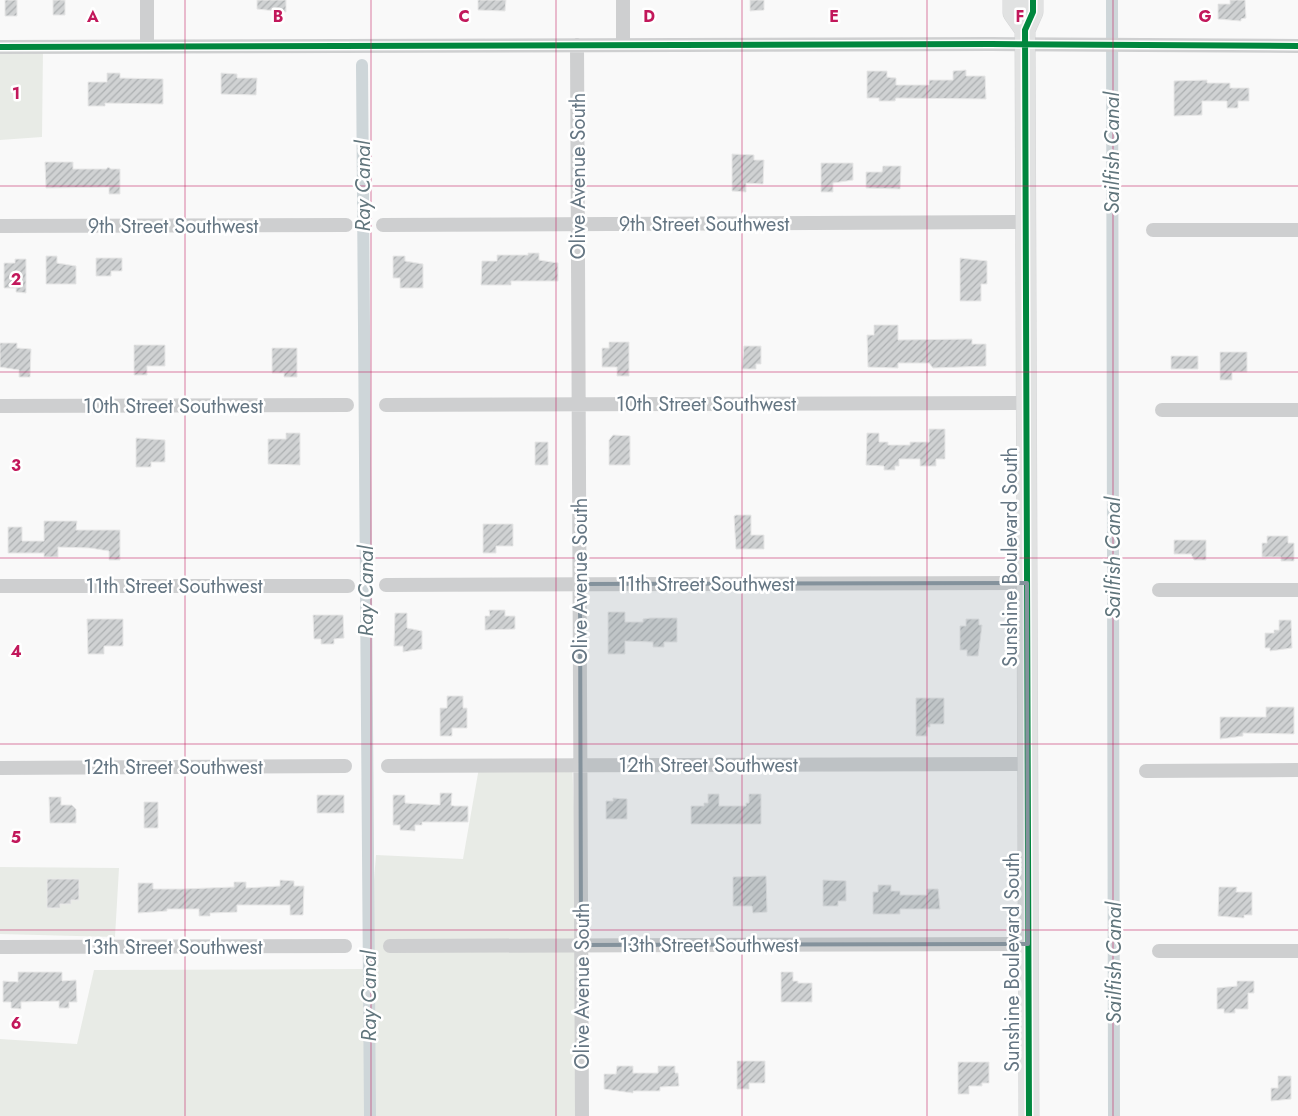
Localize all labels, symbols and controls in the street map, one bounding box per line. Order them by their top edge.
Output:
text: A [86,5,99,28]
text: B [273,5,283,28]
text: C [458,5,470,28]
text: D [643,5,655,28]
text: E [829,5,839,28]
text: F [1016,5,1024,28]
text: G [1198,5,1212,28]
text: 1 [12,82,20,105]
water label: Sailfish Canal [1097,91,1127,214]
street label: Olive Avenue South [564,93,593,259]
water label: Ray Canal [348,139,378,231]
street label: 9th Street Southwest [619,210,789,239]
street label: 9th Street Southwest [88,212,258,241]
text: 2 [11,268,21,291]
street label: 10th Street Southwest [616,390,796,419]
street label: 10th Street Southwest [83,392,263,421]
street label: Sunshine Boulevard South [996,447,1025,667]
text: 3 [11,454,21,477]
water label: Sailfish Canal [1098,496,1128,619]
street label: Olive Avenue South [566,498,595,664]
water label: Ray Canal [351,544,381,636]
street label: 11th Street Southwest [617,570,795,599]
street label: 11th Street Southwest [85,572,263,601]
text: 4 [10,640,22,663]
street label: 12th Street Southwest [618,751,798,780]
street label: 12th Street Southwest [83,753,263,782]
text: 5 [11,826,21,849]
street label: Sunshine Boulevard South [998,852,1027,1072]
water label: Sailfish Canal [1099,901,1129,1024]
street label: Olive Avenue South [568,903,597,1069]
street label: 13th Street Southwest [620,931,799,960]
street label: 13th Street Southwest [84,933,263,962]
water label: Ray Canal [354,949,384,1041]
text: 6 [11,1012,21,1035]

